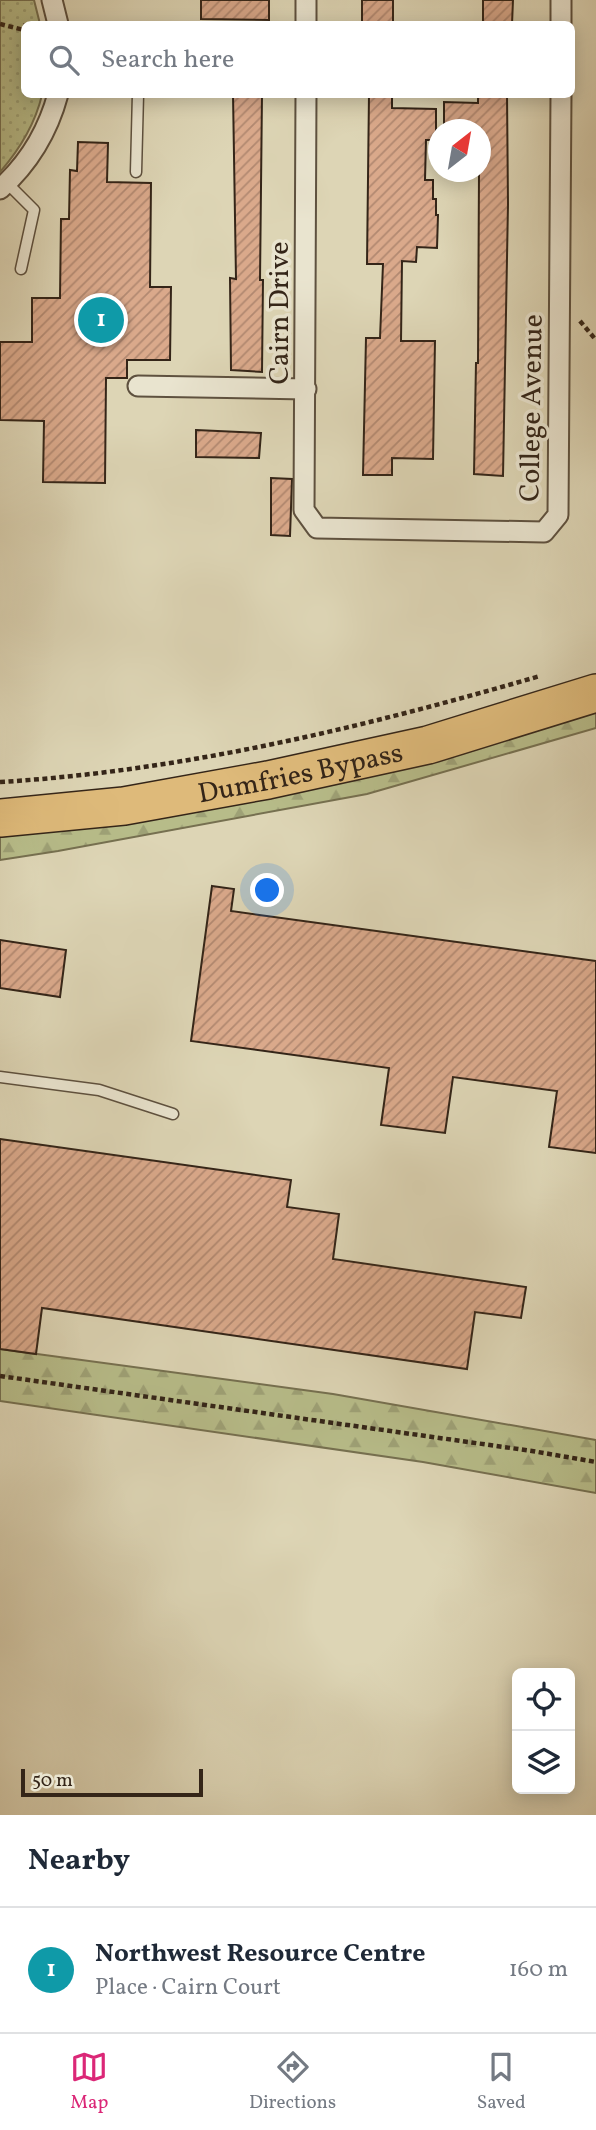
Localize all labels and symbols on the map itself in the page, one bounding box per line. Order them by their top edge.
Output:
north arrow [428,119,491,182]
street label: Cairn Drive [261,241,300,385]
pin: 1 [78,294,124,346]
street label: College Avenue [511,314,554,502]
street label: Dumfries Bypass [195,734,407,814]
your location [250,873,284,907]
scale bar [21,1766,203,1798]

